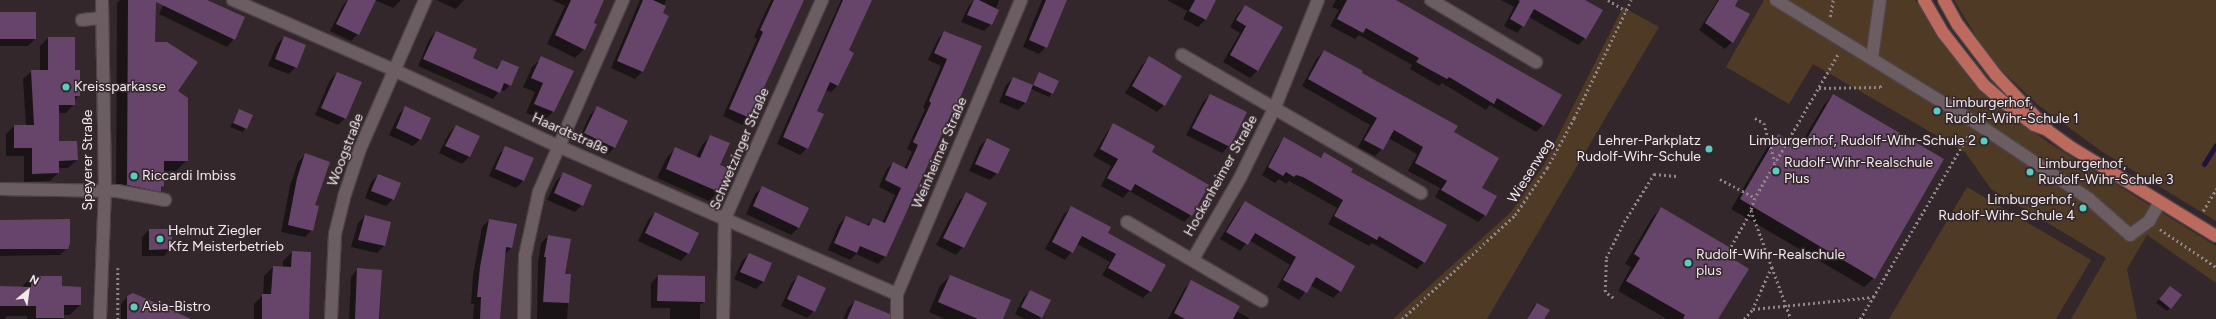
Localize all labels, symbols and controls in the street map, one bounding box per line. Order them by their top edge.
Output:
place label: Kreissparkasse [74,79,166,95]
marker: Kreissparkasse [61,82,71,92]
street label: Schwetzinger Straße [707,85,773,213]
street label: Weinheimer Straße [909,95,971,211]
place label: Limburgerhof, Rudolf-Wihr-Schule 1 [1945,95,2079,128]
marker: Limburgerhof, Rudolf-Wihr-Schule 1 [1932,106,1942,116]
street label: Speyerer Straße [80,109,96,211]
street label: Haardtstraße [529,110,611,158]
street label: Woogstraße [324,111,368,189]
street label: Hockenheimer Straße [1181,112,1261,240]
place label: Lehrer-Parkplatz Rudolf-Wihr-Schule [1576,133,1701,166]
place label: Limburgerhof, Rudolf-Wihr-Schule 2 [1749,133,1976,149]
street label: Wiesenweg [1505,136,1557,206]
marker: Limburgerhof, Rudolf-Wihr-Schule 2 [1979,136,1989,146]
marker: Lehrer-Parkplatz Rudolf-Wihr-Schule [1704,144,1714,154]
place label: Rudolf-Wihr-Realschule Plus [1784,155,1933,188]
place label: Limburgerhof, Rudolf-Wihr-Schule 3 [2038,156,2174,188]
marker: Rudolf-Wihr-Realschule Plus [1771,166,1781,176]
marker: Limburgerhof, Rudolf-Wihr-Schule 3 [2025,167,2035,177]
place label: Riccardi Imbiss [142,168,236,184]
marker: Riccardi Imbiss [129,171,139,181]
place label: Limburgerhof, Rudolf-Wihr-Schule 4 [1938,192,2075,224]
marker: Limburgerhof, Rudolf-Wihr-Schule 4 [2078,203,2088,213]
place label: Helmut Ziegler Kfz Meisterbetrieb [168,223,284,256]
marker: Helmut Ziegler Kfz Meisterbetrieb [155,234,165,244]
place label: Rudolf-Wihr-Realschule plus [1696,247,1845,280]
marker: Rudolf-Wihr-Realschule plus [1683,258,1693,268]
north arrow [8,271,48,311]
text: N [27,272,41,288]
place label: Asia-Bistro [142,299,211,315]
marker: Asia-Bistro [129,302,139,312]

